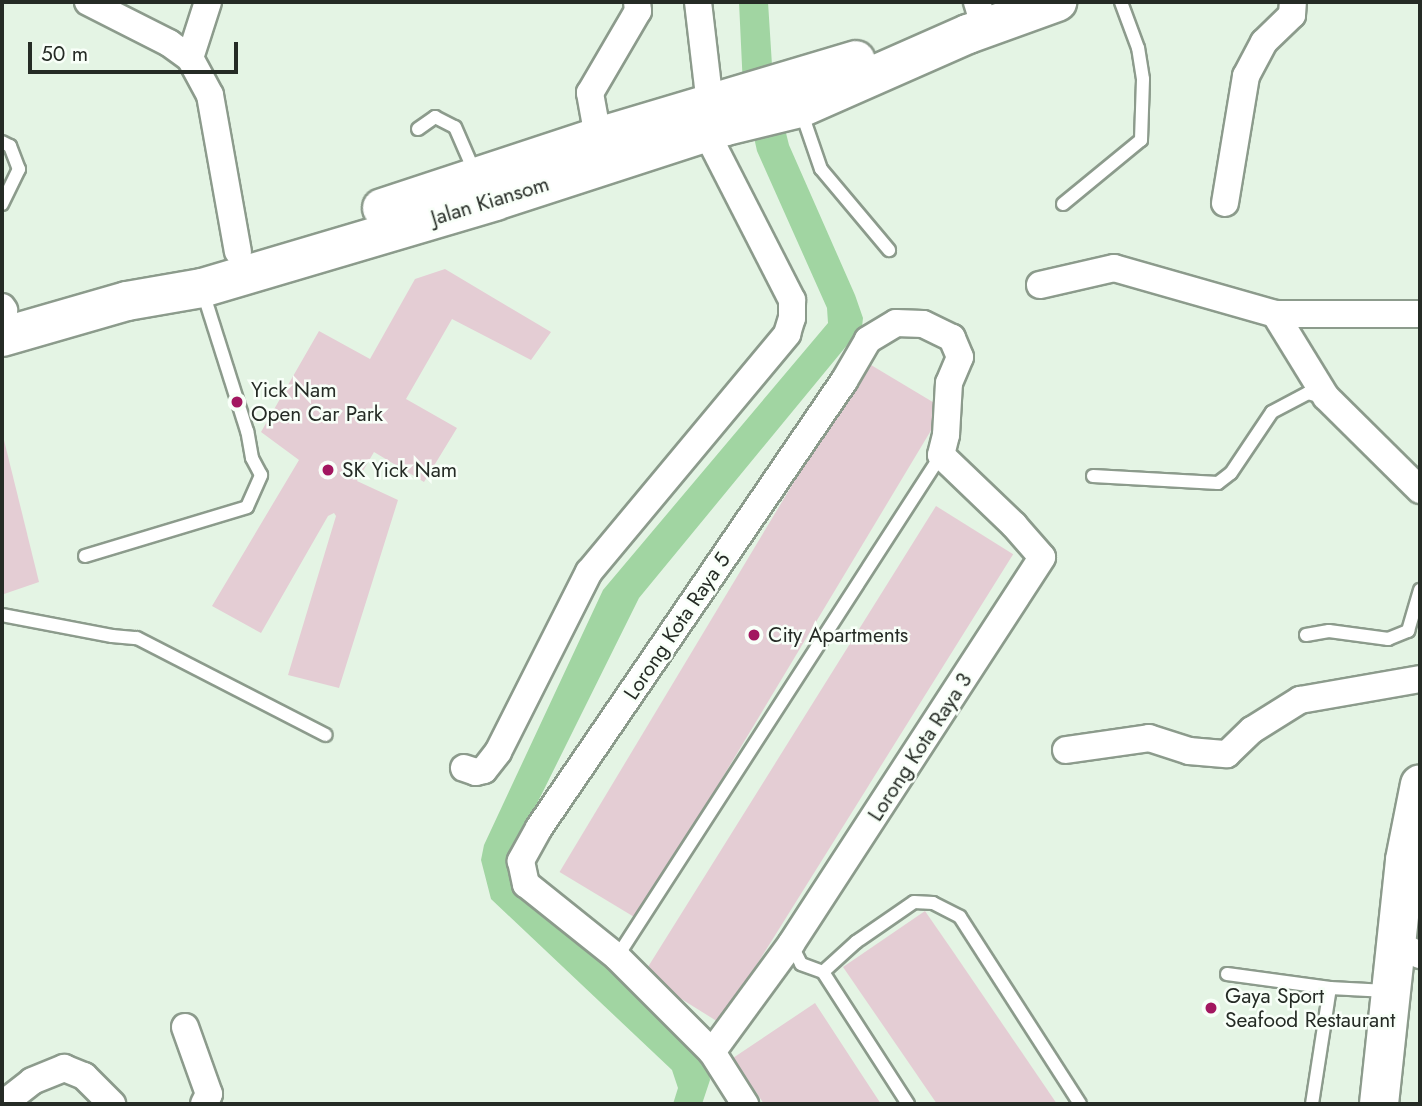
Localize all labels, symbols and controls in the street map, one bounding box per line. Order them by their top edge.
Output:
scale bar [32,28,242,72]
text: 50 m [41,39,88,69]
street label: Jalan Kiansom [428,171,552,231]
place label: Yick Nam Open Car Park [251,377,383,427]
marker: Yick Nam Open Car Park [229,394,245,410]
place label: SK Yick Nam [342,457,457,483]
marker: SK Yick Nam [320,462,336,478]
street label: Lorong Kota Raya 5 [618,548,736,704]
place label: City Apartments [768,622,908,648]
marker: City Apartments [746,627,762,643]
street label: Lorong Kota Raya 3 [863,668,977,826]
place label: Gaya Sport Seafood Restaurant [1225,983,1395,1033]
marker: Gaya Sport Seafood Restaurant [1203,1000,1219,1016]

